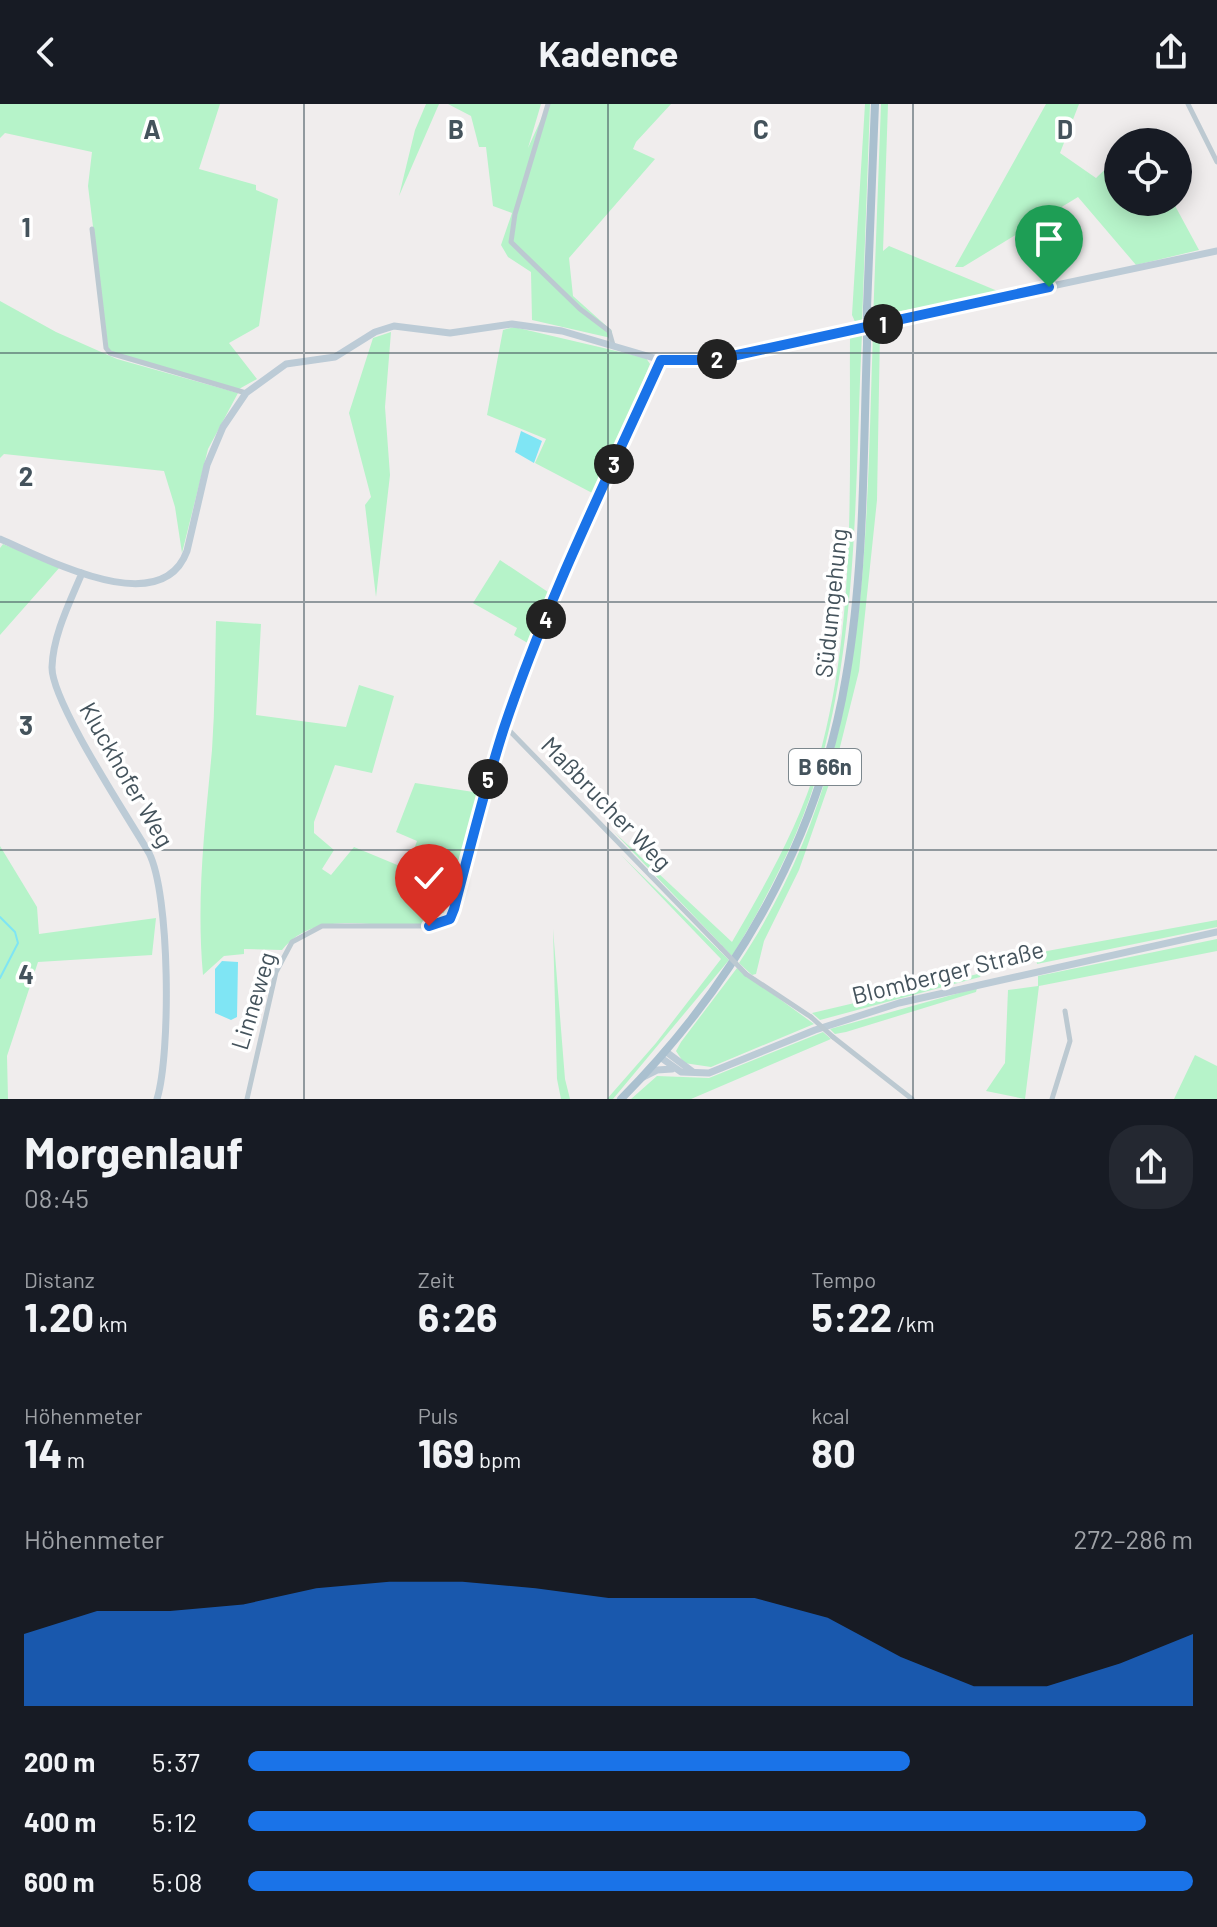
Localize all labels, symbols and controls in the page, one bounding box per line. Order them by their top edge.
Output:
icon: back [24,30,68,74]
icon: share [1149,30,1193,74]
text: Kadence [539,31,678,74]
text: A [143,113,161,144]
text: B [448,113,464,144]
text: C [753,113,769,144]
text: D [1057,113,1073,144]
map controls [1104,128,1192,216]
button: locate [1104,128,1192,216]
pin [1015,205,1083,287]
text: 1 [21,211,31,242]
icon: arrive [1027,217,1071,261]
pin: 1 [863,304,903,344]
text: 1 [879,311,887,337]
pin: 2 [697,339,737,379]
text: 2 [711,346,723,372]
pin: 3 [594,444,634,484]
text: 3 [608,451,620,477]
text: 2 [19,460,33,491]
street label: Südumgehung [808,527,853,679]
pin: 4 [526,599,566,639]
text: 4 [539,606,553,632]
street label: Kluckhofer Weg [74,697,180,852]
text: 3 [19,709,33,740]
street label: Maßbrucher Weg [536,730,678,876]
road number: B 66n [789,749,861,785]
pin: 5 [468,759,508,799]
text: 5 [482,766,494,792]
pin [395,844,463,926]
icon: check [407,856,451,900]
street label: Blomberger Straße [849,934,1047,1009]
street label: Linneweg [224,948,281,1053]
text: 4 [18,958,34,989]
text: Morgenlauf [24,1125,243,1178]
button: share [1109,1125,1193,1209]
text: 08:45 [24,1182,89,1213]
text: Distanz [24,1266,95,1292]
text: Zeit [418,1266,455,1292]
text: Tempo [811,1266,876,1292]
text: 1.20 [24,1292,94,1340]
text: 6:26 [418,1292,498,1340]
text: 5:22 [811,1292,892,1340]
text: km [94,1310,128,1336]
text: /km [892,1310,935,1336]
text: Höhenmeter [24,1402,143,1428]
text: Puls [418,1402,458,1428]
text: kcal [811,1402,850,1428]
text: 14 [24,1428,62,1476]
text: 169 [418,1428,475,1476]
text: 80 [811,1428,856,1476]
text: m [62,1446,85,1472]
text: bpm [475,1446,521,1472]
text: Höhenmeter [24,1523,164,1554]
text: 272–286 m [1074,1523,1193,1554]
text: 200 m [24,1746,95,1777]
text: 5:37 [152,1746,200,1777]
text: 400 m [24,1806,96,1837]
text: 5:12 [152,1806,197,1837]
text: 600 m [24,1866,95,1897]
text: 5:08 [152,1866,202,1897]

